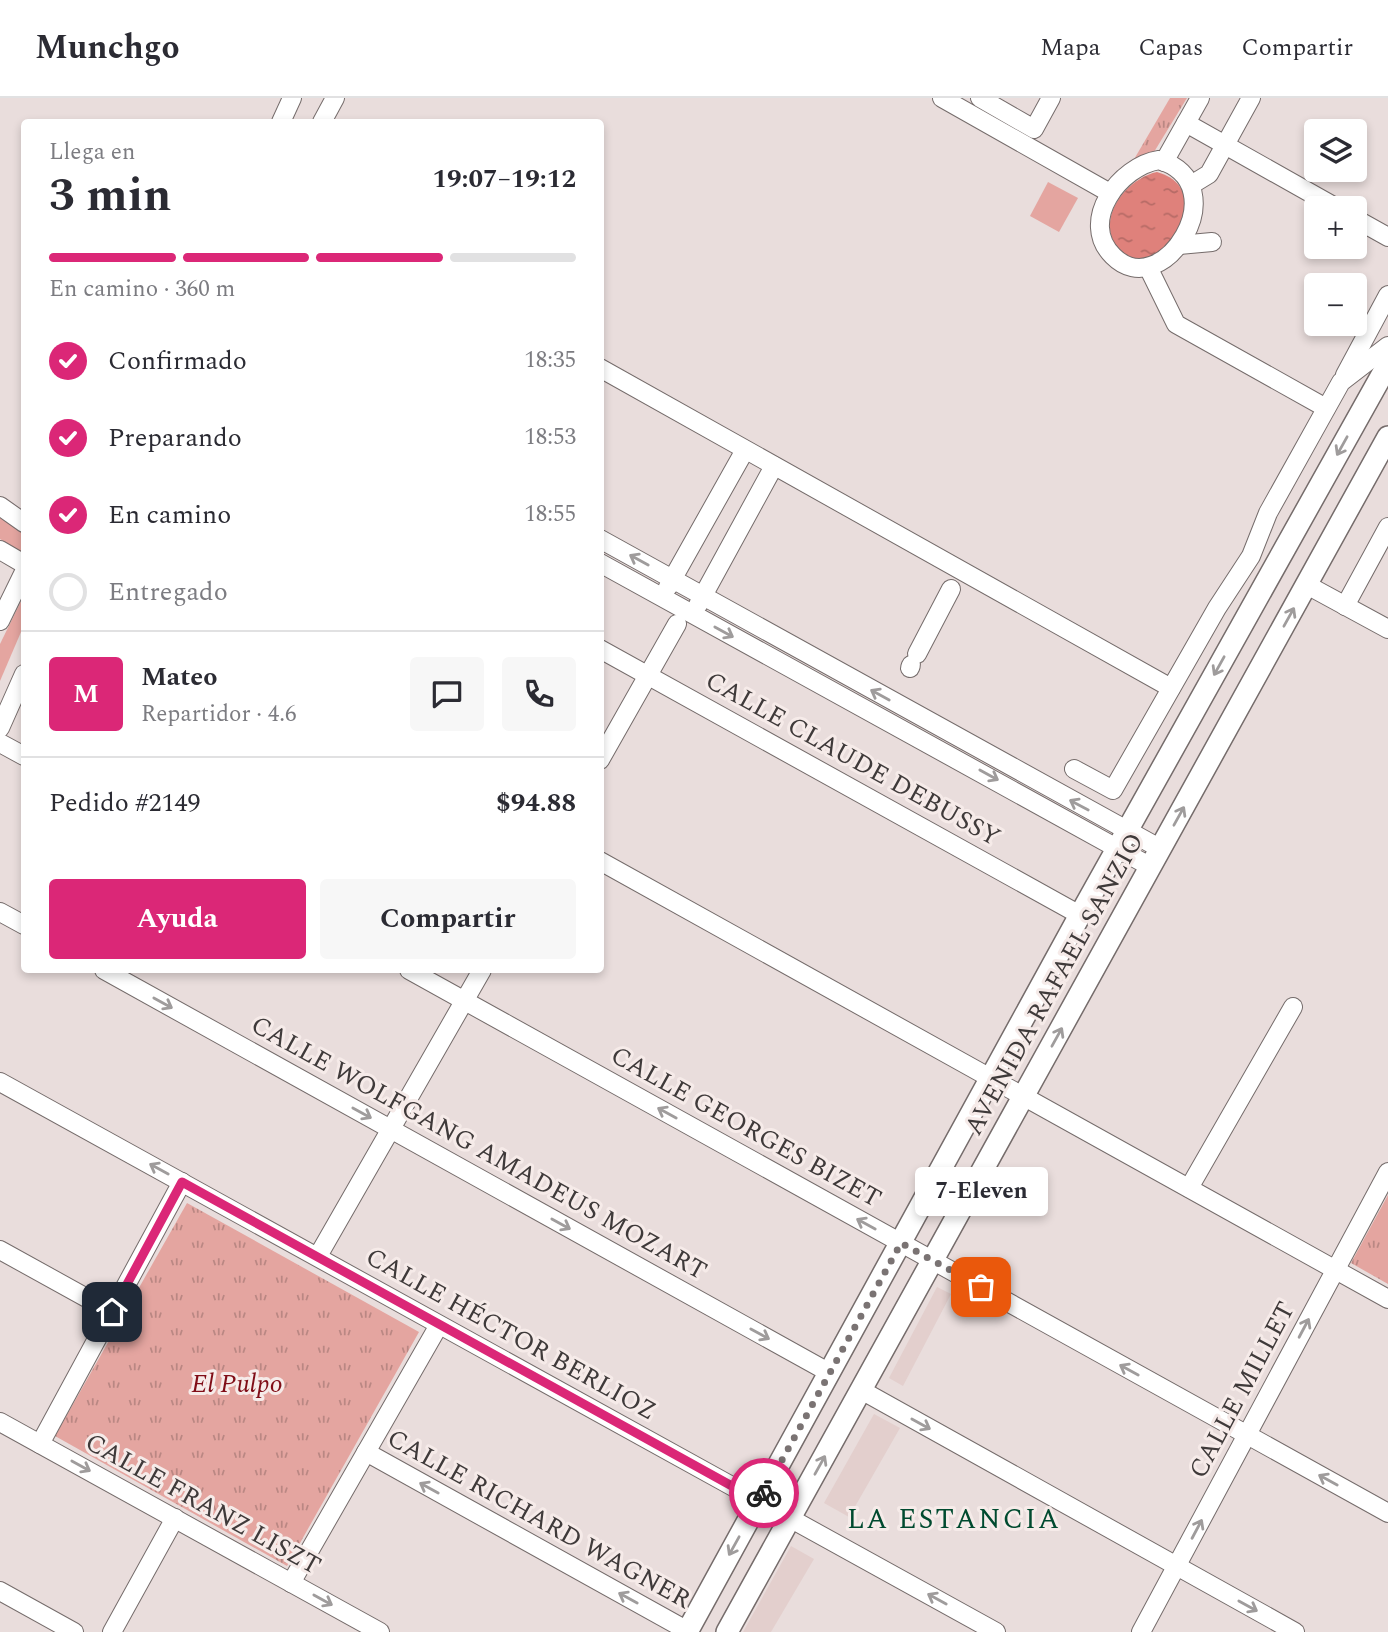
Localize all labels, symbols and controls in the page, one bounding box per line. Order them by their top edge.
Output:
text: Munchgo [35,23,180,73]
text: Mapa [1040,30,1100,66]
text: Capas [1138,30,1203,66]
text: Compartir [1241,30,1353,66]
map controls [1304,119,1367,336]
button: layers [1304,119,1367,182]
text: Llega en [49,135,135,170]
text: 19:07–19:12 [432,159,576,199]
text: 3 min [49,161,171,231]
button: + [1304,196,1367,259]
text: En camino · 360 m [49,272,235,307]
button: − [1304,273,1367,336]
text: Confirmado [108,341,247,381]
icon: check [49,342,87,380]
text: 18:35 [524,343,576,378]
text: Preparando [108,418,242,458]
icon: check [49,419,87,457]
text: 18:53 [524,420,576,455]
one-way arrow [1335,435,1348,456]
text: En camino [108,495,231,535]
icon: check [49,496,87,534]
text: 18:55 [524,497,576,532]
one-way arrow [629,553,649,567]
text: Entregado [108,572,228,612]
one-way arrow [1283,607,1296,628]
one-way arrow [714,625,734,639]
one-way arrow [1212,655,1225,676]
text: Mateo [141,657,218,697]
button: chat [410,657,484,731]
button: phone [502,657,576,731]
street label: CALLE CLAUDE DEBUSSY [698,661,1008,857]
text: M [73,674,99,714]
one-way arrow [870,688,891,701]
text: Repartidor · 4.6 [141,697,297,732]
one-way arrow [978,769,999,782]
text: Pedido #2149 [49,783,200,823]
text: $94.88 [496,783,576,823]
one-way arrow [1069,798,1090,811]
one-way arrow [1173,806,1186,827]
street label: AVENIDA RAFAEL SANZIO [954,825,1154,1143]
button: Ayuda [49,879,306,959]
button: Compartir [320,879,576,959]
one-way arrow [153,996,173,1010]
street label: CALLE WOLFGANG AMADEUS MOZART [244,1005,714,1291]
one-way arrow [1050,1027,1064,1047]
street label: CALLE GEORGES BIZET [603,1036,889,1218]
one-way arrow [352,1106,372,1120]
one-way arrow [658,1106,678,1120]
one-way arrow [149,1162,169,1176]
callout: 7-Eleven [914,1168,1048,1217]
text: 7-Eleven [935,1174,1028,1209]
one-way arrow [857,1216,877,1230]
one-way arrow [550,1218,571,1231]
street label: CALLE HÉCTOR BERLIOZ [358,1237,664,1431]
pin [951,1257,1011,1317]
icon: bag [962,1268,1000,1306]
pin [82,1282,142,1342]
icon: home [93,1293,131,1331]
street label: CALLE MILLET [1178,1294,1306,1486]
one-way arrow [1298,1318,1312,1339]
one-way arrow [749,1328,770,1341]
one-way arrow [1120,1363,1140,1377]
park label: El Pulpo [191,1364,283,1404]
one-way arrow [910,1417,930,1431]
street label: CALLE RICHARD WAGNER [380,1419,699,1620]
street label: CALLE FRANZ LISZT [78,1422,328,1586]
one-way arrow [814,1455,827,1476]
courier [729,1458,799,1528]
one-way arrow [70,1460,91,1474]
one-way arrow [1319,1473,1339,1487]
icon: bike [745,1474,783,1512]
one-way arrow [419,1481,440,1494]
district label: LA ESTANCIA [847,1498,1061,1541]
one-way arrow [1191,1519,1204,1540]
one-way arrow [727,1536,741,1556]
one-way arrow [618,1591,639,1604]
one-way arrow [927,1592,947,1606]
one-way arrow [312,1594,333,1607]
one-way arrow [1237,1600,1258,1613]

